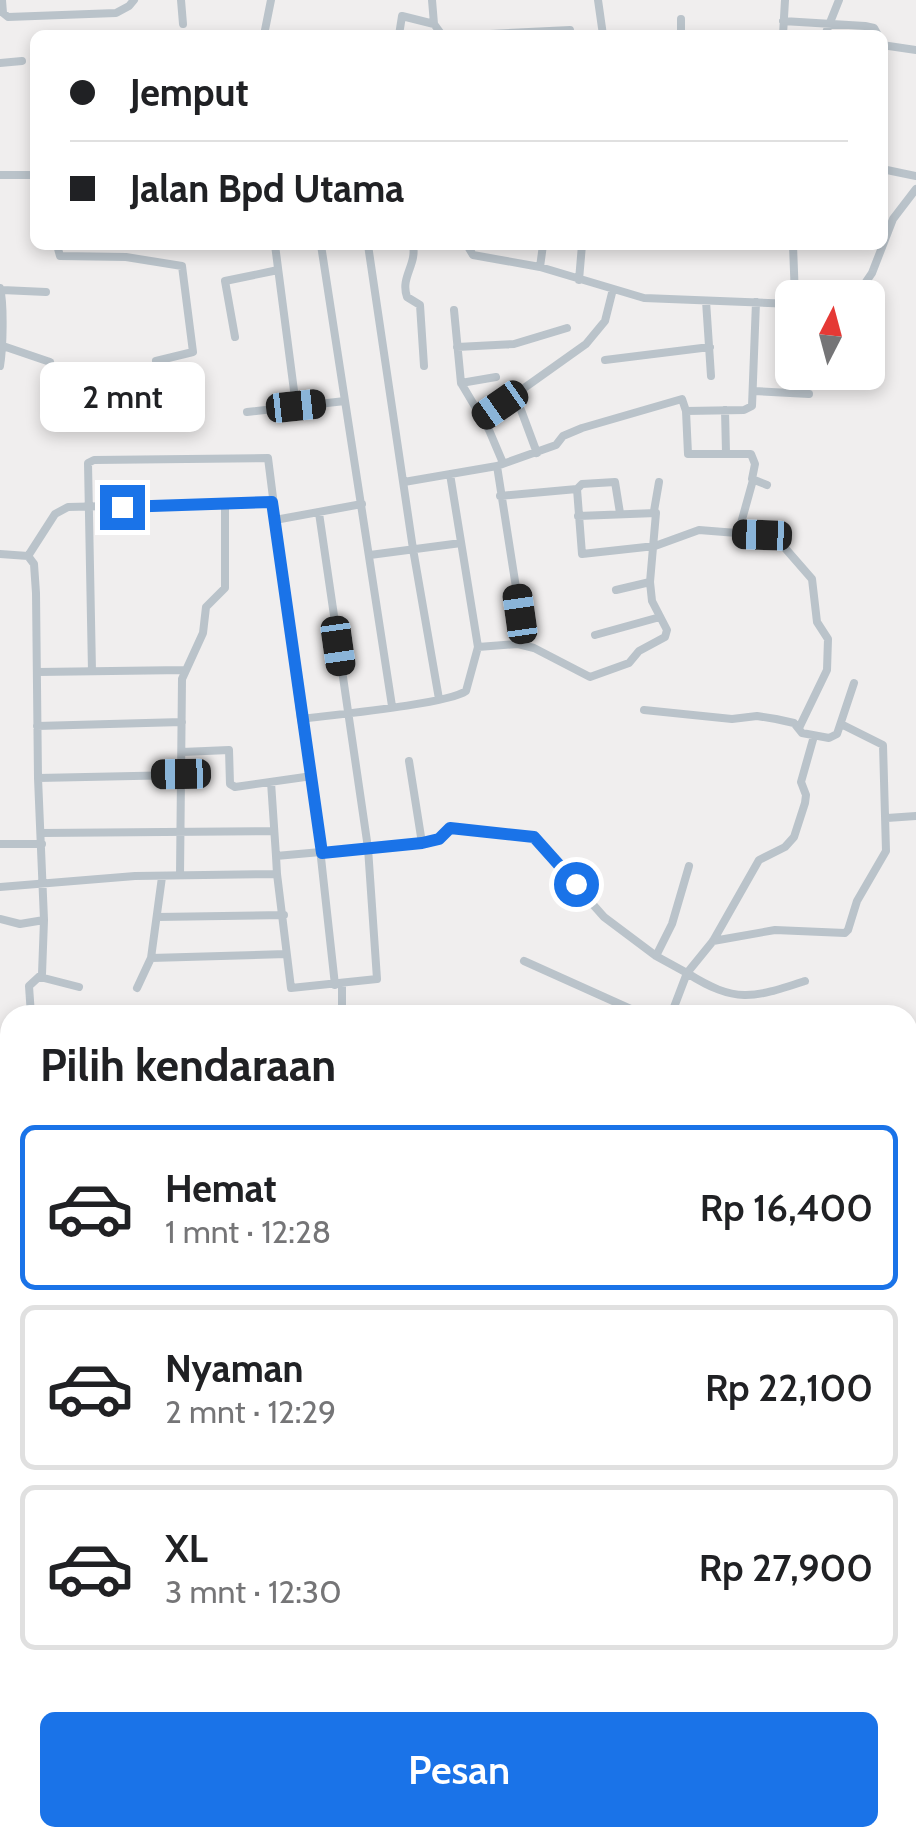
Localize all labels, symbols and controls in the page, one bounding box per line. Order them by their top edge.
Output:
text: Jemput [130,69,249,116]
text: Jalan Bpd Utama [130,165,404,212]
north arrow [775,280,885,390]
map controls [775,280,885,390]
callout: 2 mnt [39,362,204,432]
car [467,376,533,434]
text: 2 mnt [82,377,163,416]
car [265,388,327,424]
route end [100,485,145,530]
car [731,519,793,551]
car [501,582,539,646]
car [319,614,357,678]
car [151,758,211,790]
route start [554,862,599,907]
text: Pilih kendaraan [40,1038,336,1092]
icon: car [45,1163,135,1253]
text: Hemat [165,1165,277,1212]
text: Rp 16,400 [700,1184,873,1231]
text: 1 mnt · 12:28 [165,1212,331,1251]
icon: car [45,1343,135,1433]
text: Nyaman [165,1345,304,1392]
text: Rp 22,100 [705,1364,873,1411]
text: 2 mnt · 12:29 [165,1392,336,1431]
icon: car [45,1523,135,1613]
text: XL [165,1525,208,1572]
text: Rp 27,900 [699,1544,873,1591]
text: 3 mnt · 12:30 [165,1572,342,1611]
button: Pesan [40,1712,878,1827]

